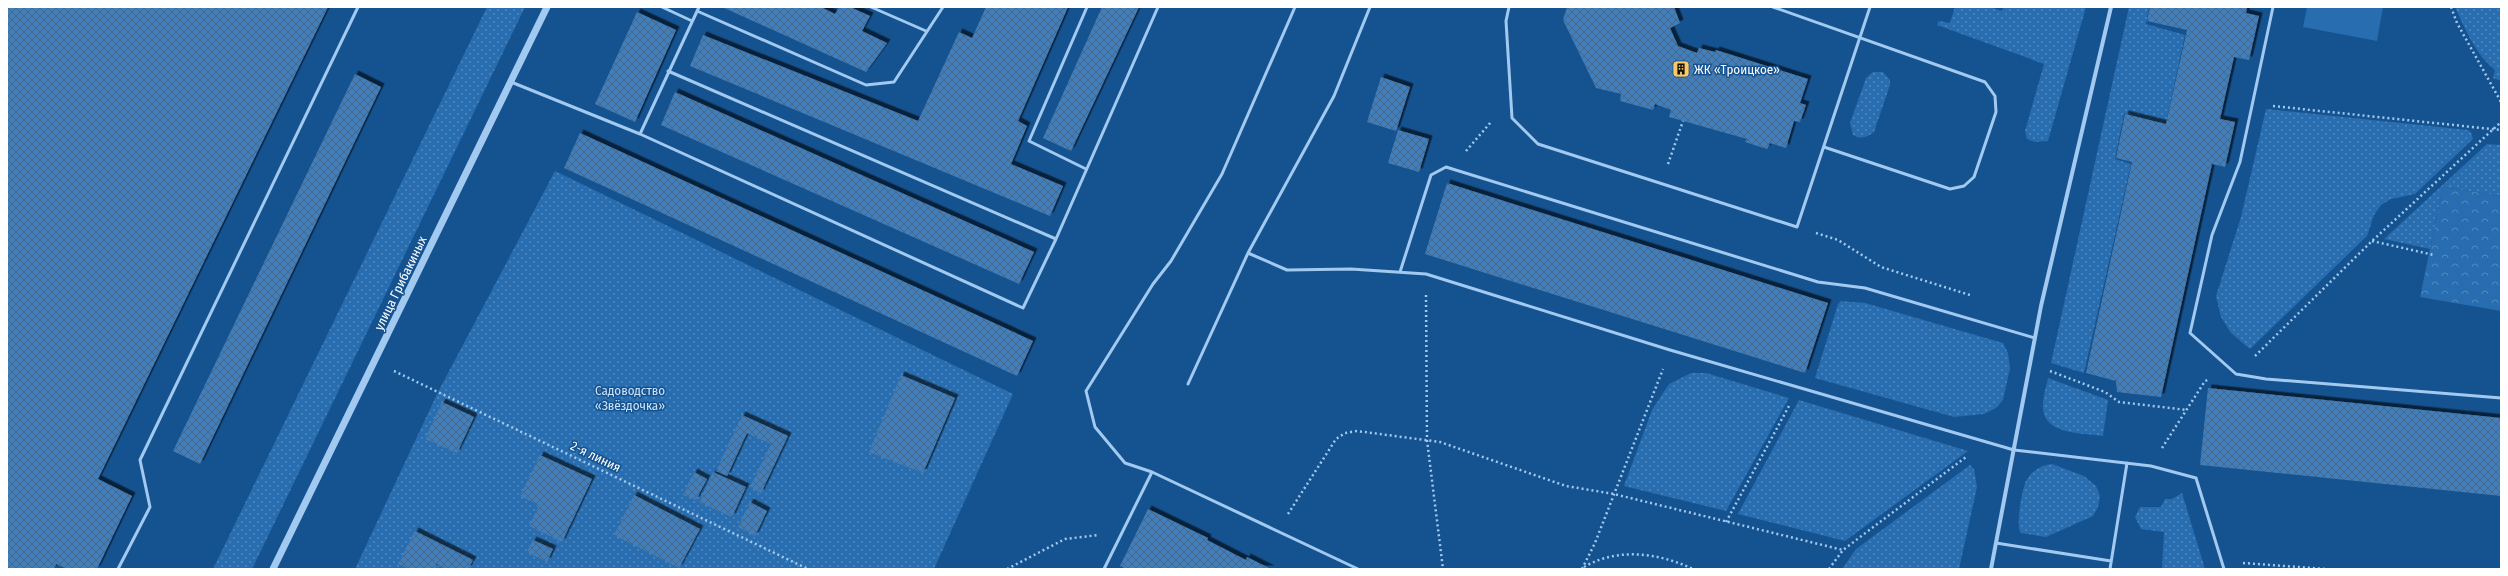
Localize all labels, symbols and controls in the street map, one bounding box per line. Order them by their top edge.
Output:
building icon: ЖК «Троицкое» [1671,59,1691,79]
place label: ЖК «Троицкое» [1694,62,1780,77]
street label: улица Грибакиных [371,233,430,333]
park label: Садоводство «Звёздочка» [595,383,665,413]
street label: 2-я линия [568,438,623,475]

